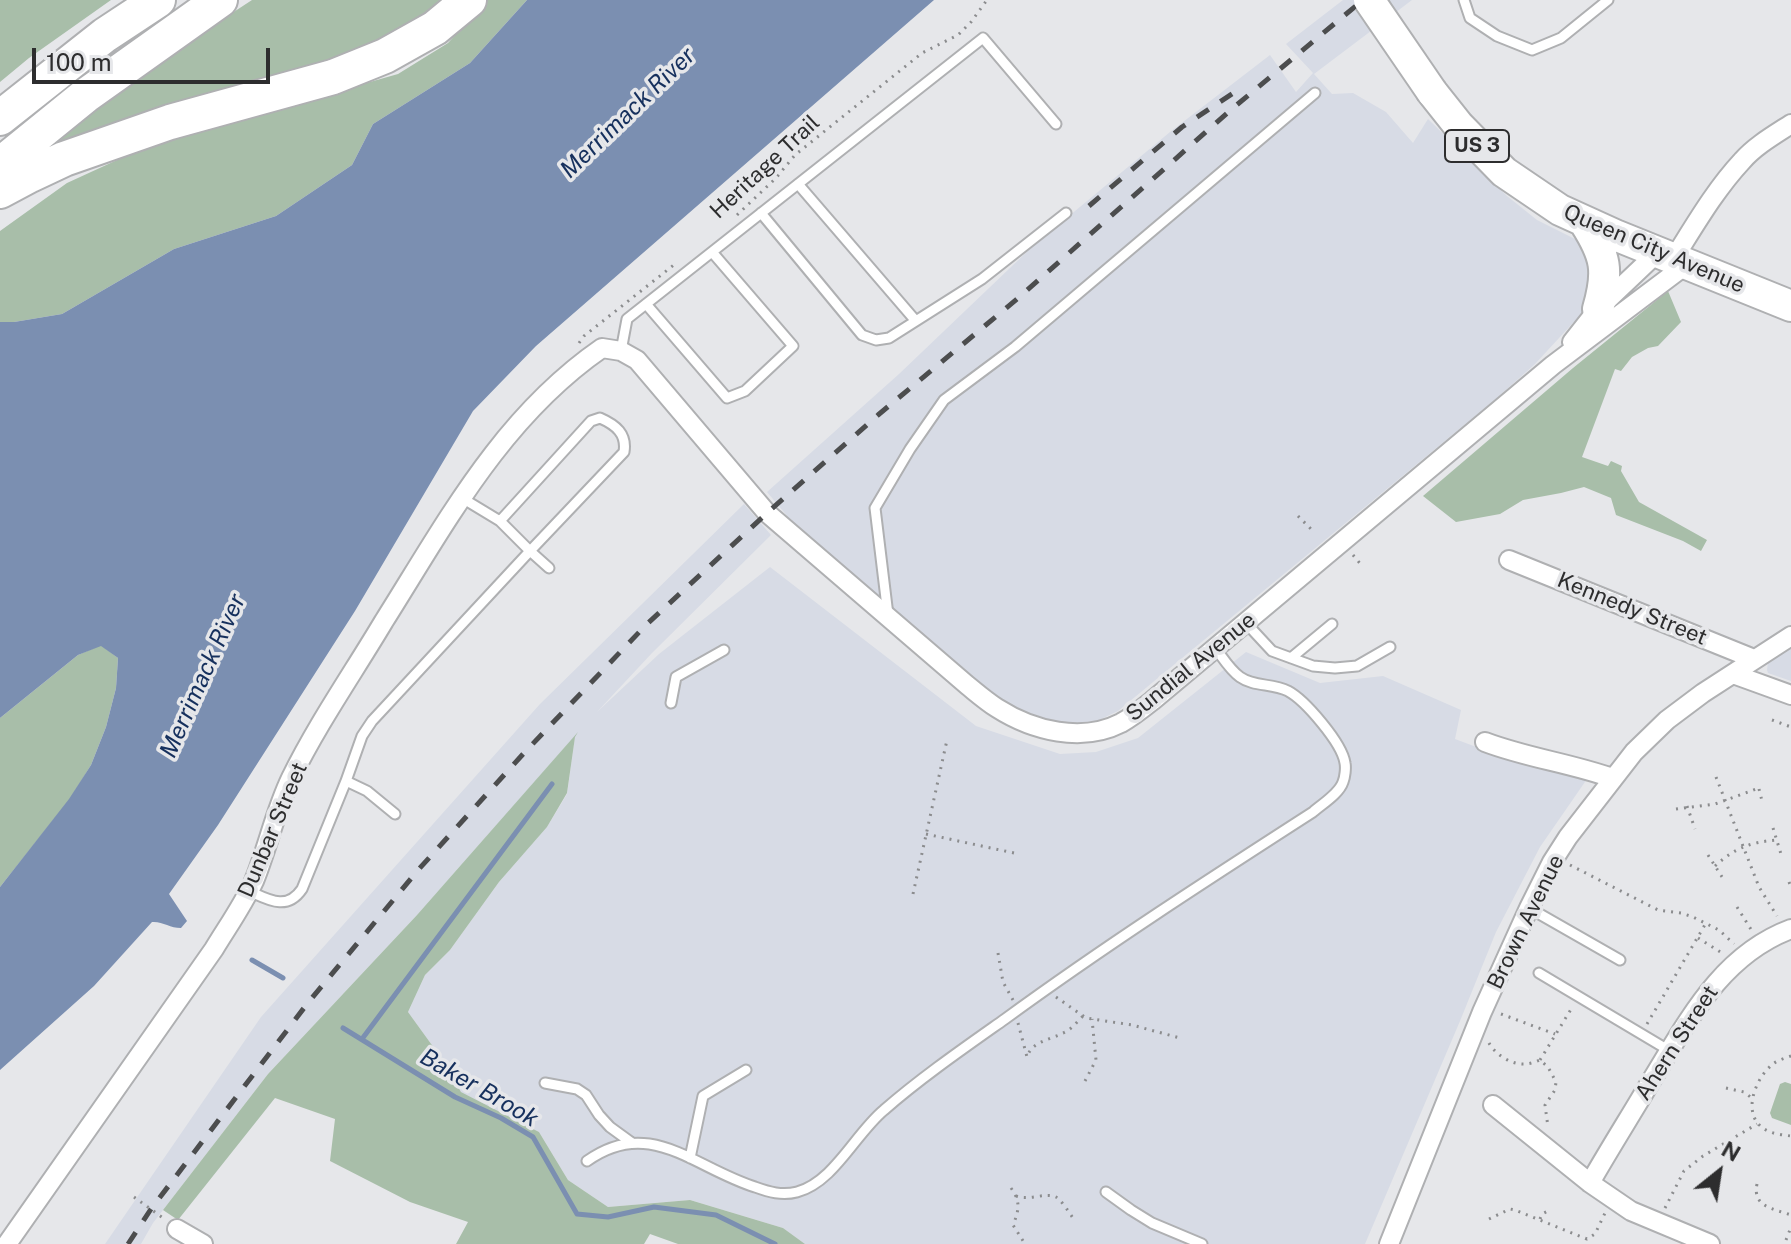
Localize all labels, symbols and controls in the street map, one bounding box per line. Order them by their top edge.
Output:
scale bar [36,32,274,82]
water label: Merrimack River [555,41,701,185]
text: 100 m [46,48,112,76]
street label: Heritage Trail [705,110,825,224]
road number: US 3 [1445,130,1509,162]
street label: Queen City Avenue [1560,199,1748,299]
street label: Kennedy Street [1553,567,1711,651]
water label: Merrimack River [154,590,252,762]
street label: Sundial Avenue [1121,607,1261,727]
street label: Dunbar Street [233,758,313,902]
street label: Brown Avenue [1482,851,1570,993]
street label: Ahern Street [1630,981,1724,1105]
water label: Baker Brook [415,1043,543,1133]
north arrow [1679,1132,1759,1212]
text: N [1717,1136,1745,1167]

